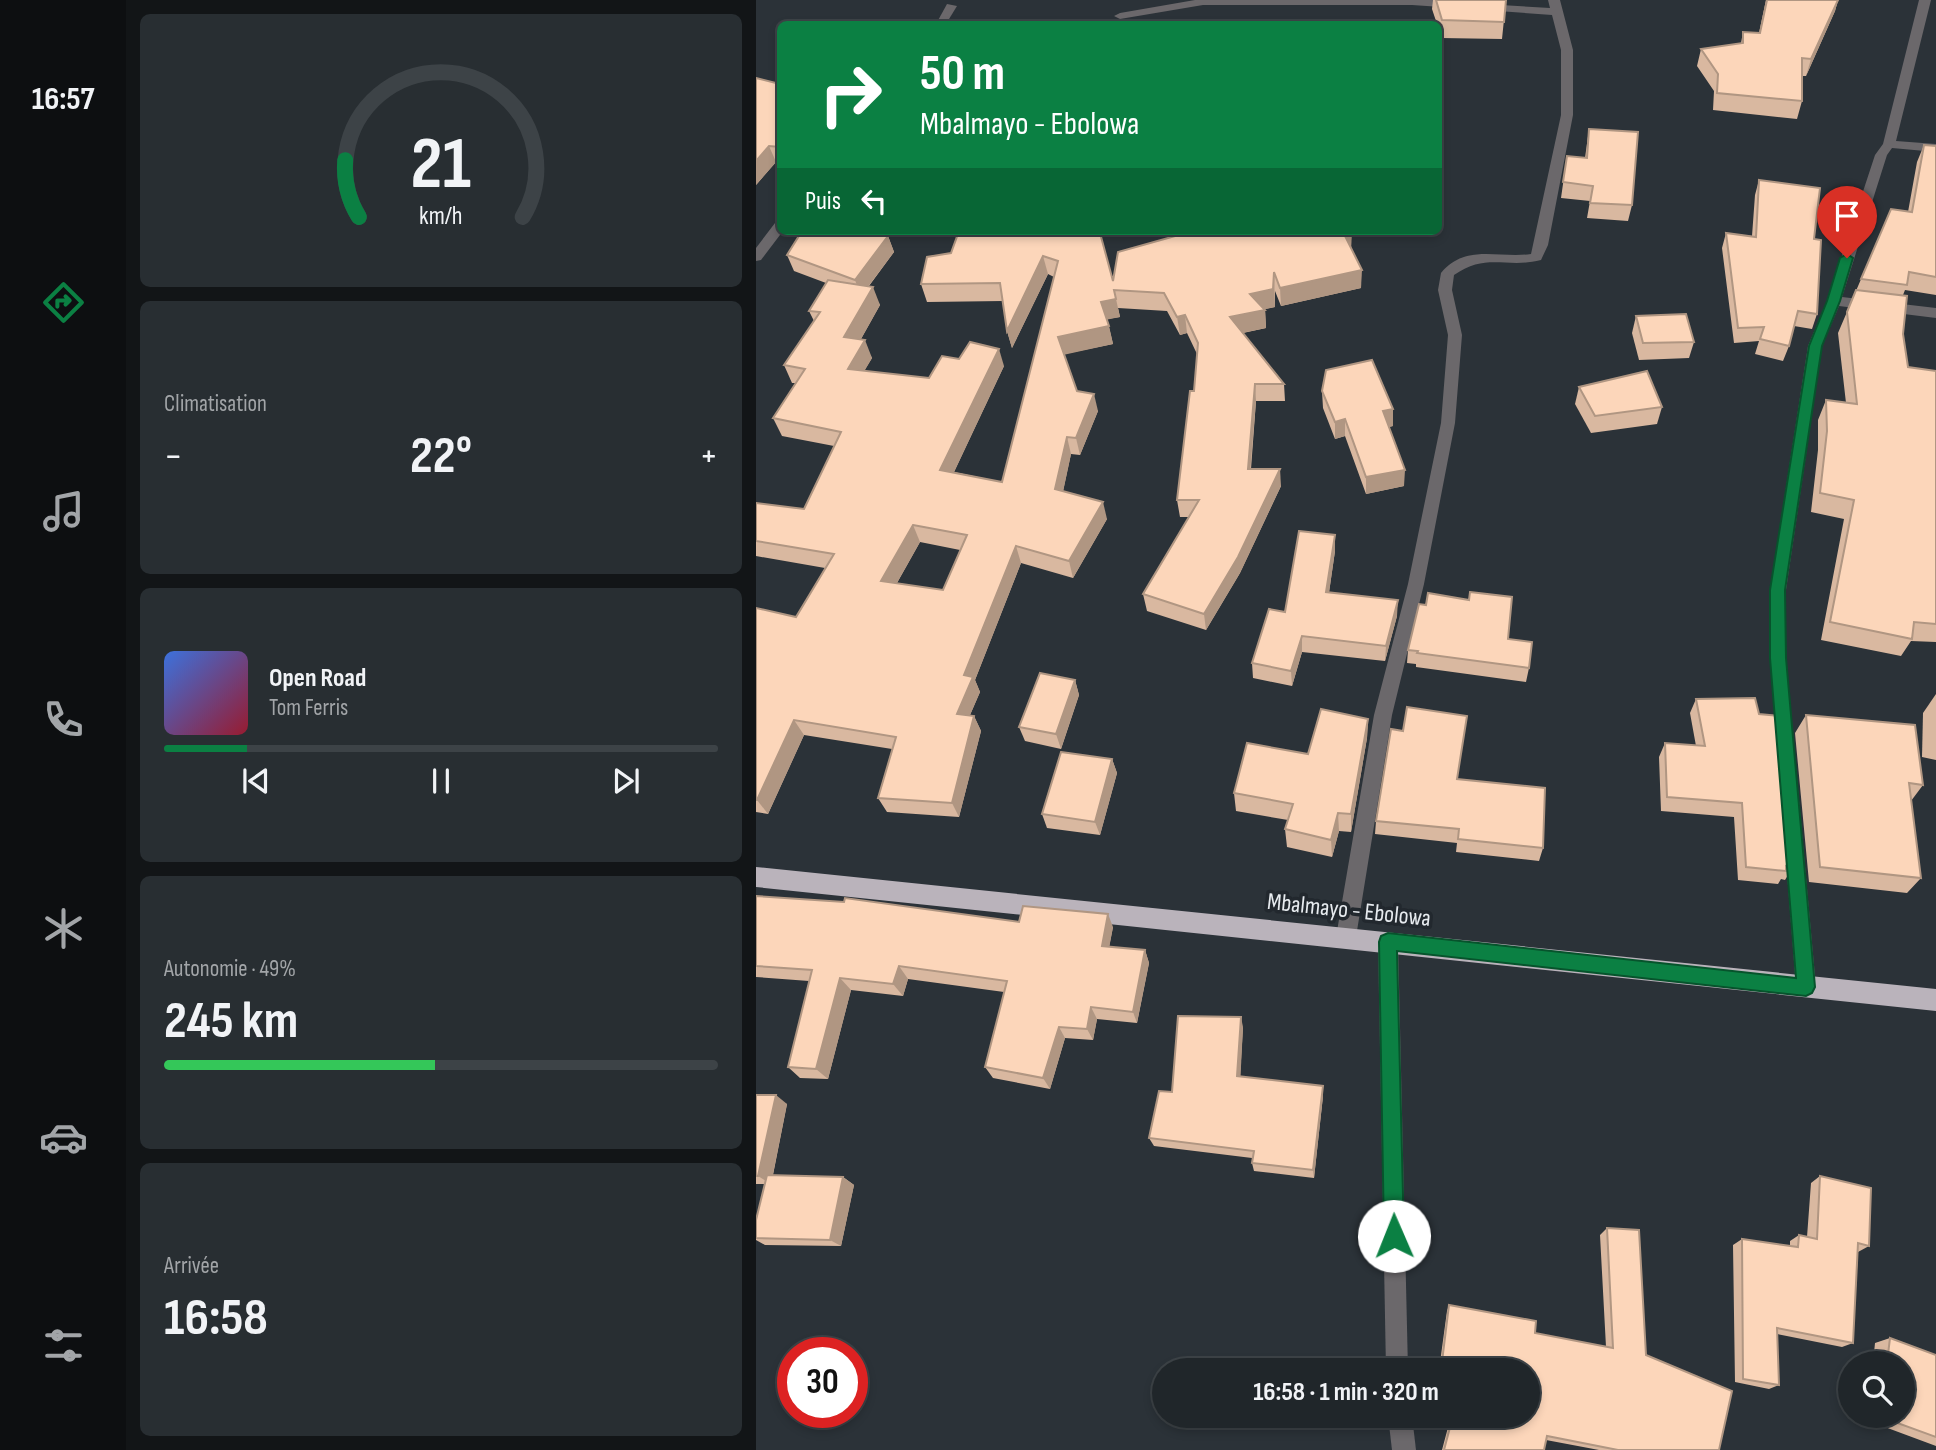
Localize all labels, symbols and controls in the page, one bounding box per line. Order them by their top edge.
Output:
text: 50 m [920,45,1005,104]
icon: right [805,49,896,140]
text: 16:57 [32,80,94,119]
text: Mbalmayo - Ebolowa [920,105,1139,144]
text: 21 [411,121,471,209]
icon: left [855,182,893,220]
text: Puis [805,186,841,217]
pin [1817,186,1877,258]
icon: arrive [1828,197,1866,235]
text: km/h [419,200,463,231]
icon: directions [39,278,88,327]
text: Climatisation [164,390,267,418]
text: 22° [410,425,472,488]
text: − [164,434,183,479]
text: + [699,434,718,479]
icon: music [39,487,88,536]
text: Open Road [269,663,366,694]
text: Tom Ferris [269,694,348,722]
icon: phone [39,695,88,744]
icon: previous [237,762,275,800]
icon: pause [422,762,460,800]
icon: next [607,762,645,800]
street label: Mbalmayo - Ebolowa [1266,887,1432,933]
icon: climate [39,904,88,953]
text: Autonomie · 49% [164,955,296,983]
text: 245 km [164,990,298,1053]
icon: car [39,1113,88,1162]
position arrow [1357,1199,1431,1273]
text: Arrivée [164,1252,219,1280]
text: 16:58 [164,1287,268,1350]
icon: filters [39,1321,88,1370]
speed limit sign: 30 [777,1337,868,1428]
map controls [1838,1351,1915,1428]
button: search [1838,1351,1915,1428]
text: 16:58 · 1 min · 320 m [1253,1377,1439,1408]

